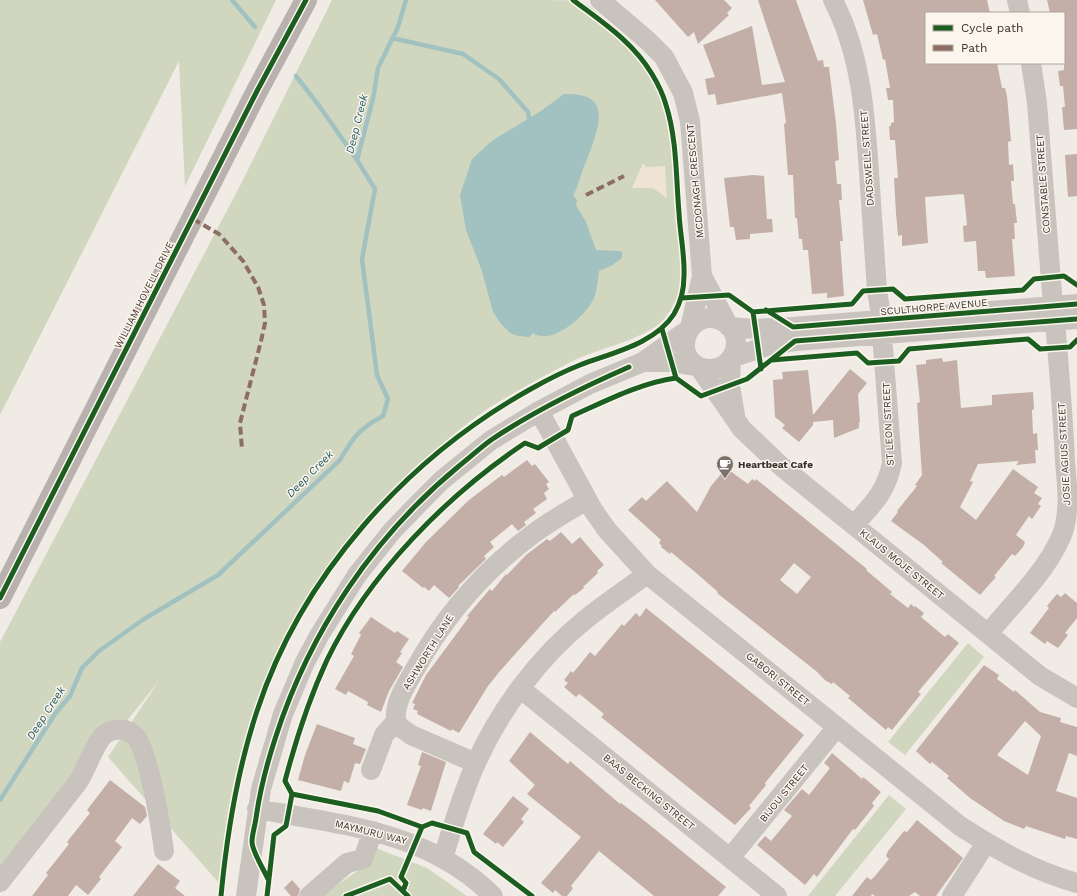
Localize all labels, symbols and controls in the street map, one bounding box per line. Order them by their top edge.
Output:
legend [925,12,1065,64]
text: Cycle path [961,21,1023,35]
text: Path [961,41,987,55]
water label: Deep Creek [343,92,371,155]
street label: DADSWELL STREET [858,110,876,206]
street label: MCDONAGH CRESCENT [685,123,705,239]
street label: CONSTABLE STREET [1034,134,1052,234]
street label: WILLIAM HOVELL DRIVE [112,240,176,350]
street label: SCULTHORPE AVENUE [880,297,988,317]
street label: ST LEON STREET [880,382,896,466]
street label: JOSIE AGIUS STREET [1056,402,1072,506]
water label: Deep Creek [284,447,337,500]
cafe icon: Heartbeat Cafe [715,454,735,479]
place label: Heartbeat Cafe [738,459,813,470]
street label: KLAUS MOJE STREET [858,527,946,601]
street label: ASHWORTH LANE [400,612,456,692]
street label: GABORI STREET [744,650,812,708]
water label: Deep Creek [24,683,69,742]
street label: BAAS BECKING STREET [601,752,697,832]
street label: BIJOU STREET [757,762,811,824]
street label: MAYMURU WAY [334,818,408,846]

